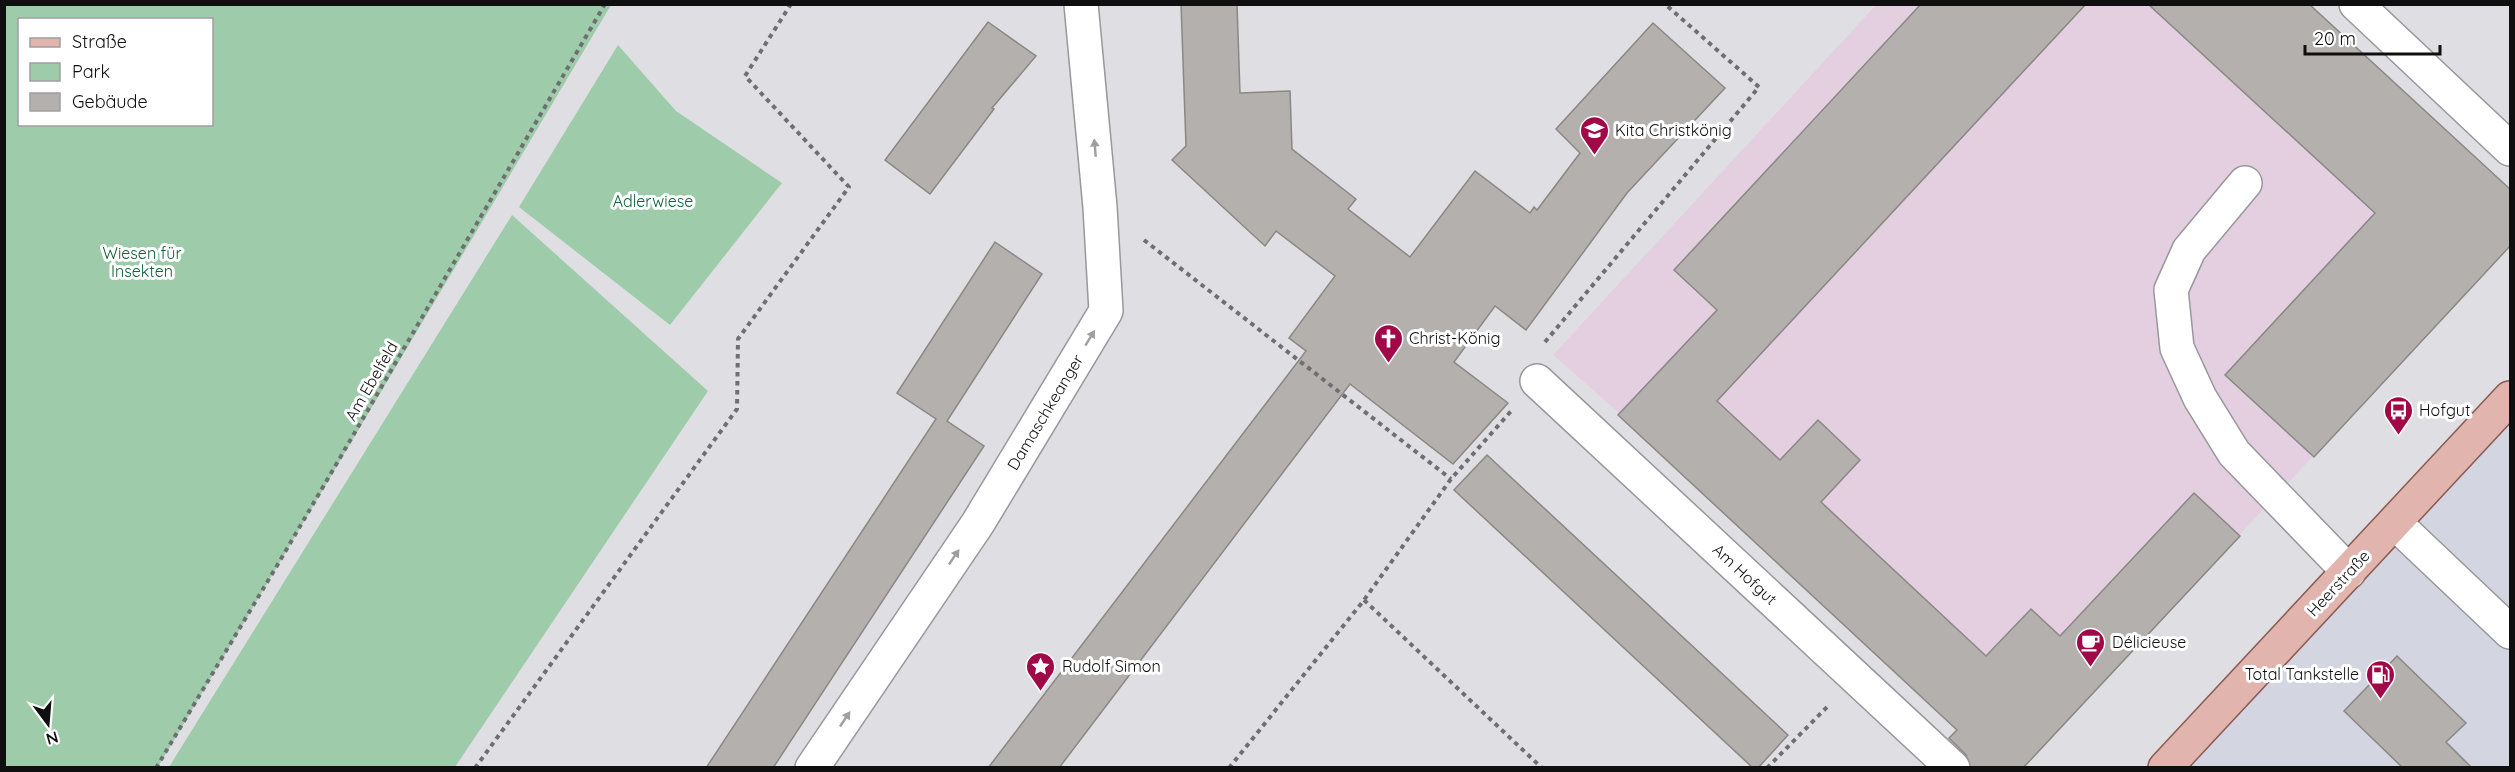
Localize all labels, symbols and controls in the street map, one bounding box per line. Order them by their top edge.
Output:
legend [18,18,213,126]
scale bar [2305,18,2440,56]
text: 20 m [2314,27,2356,50]
text: Straße [72,30,127,53]
text: Park [72,60,110,83]
text: Gebäude [72,90,148,113]
school or university icon: Kita Christkönig [1578,114,1610,156]
place label: Kita Christkönig [1615,120,1732,140]
one-way arrow [1090,138,1100,157]
park label: Adlerwiese [613,191,693,211]
park label: Wiesen für Insekten [102,243,182,281]
church icon: Christ-König [1372,322,1404,364]
place label: Christ-König [1409,328,1500,348]
one-way arrow [1085,329,1095,346]
street label: Am Ebelfeld [340,338,402,424]
street label: Damaschkeanger [1003,350,1087,474]
bus stop icon: Hofgut [2382,394,2414,436]
place label: Hofgut [2419,400,2470,420]
street label: Am Hofgut [1709,539,1781,609]
street label: Heerstraße [2302,546,2374,620]
one-way arrow [948,550,960,566]
cafe icon: Délicieuse [2075,626,2107,668]
place label: Délicieuse [2112,632,2186,652]
place icon: Rudolf Simon [1025,650,1057,692]
place label: Rudolf Simon [1062,656,1161,676]
fuel station icon: Total Tankstelle [2364,658,2396,700]
place label: Total Tankstelle [2245,664,2359,684]
north arrow [18,694,78,754]
one-way arrow [839,711,850,727]
text: N [44,727,61,750]

